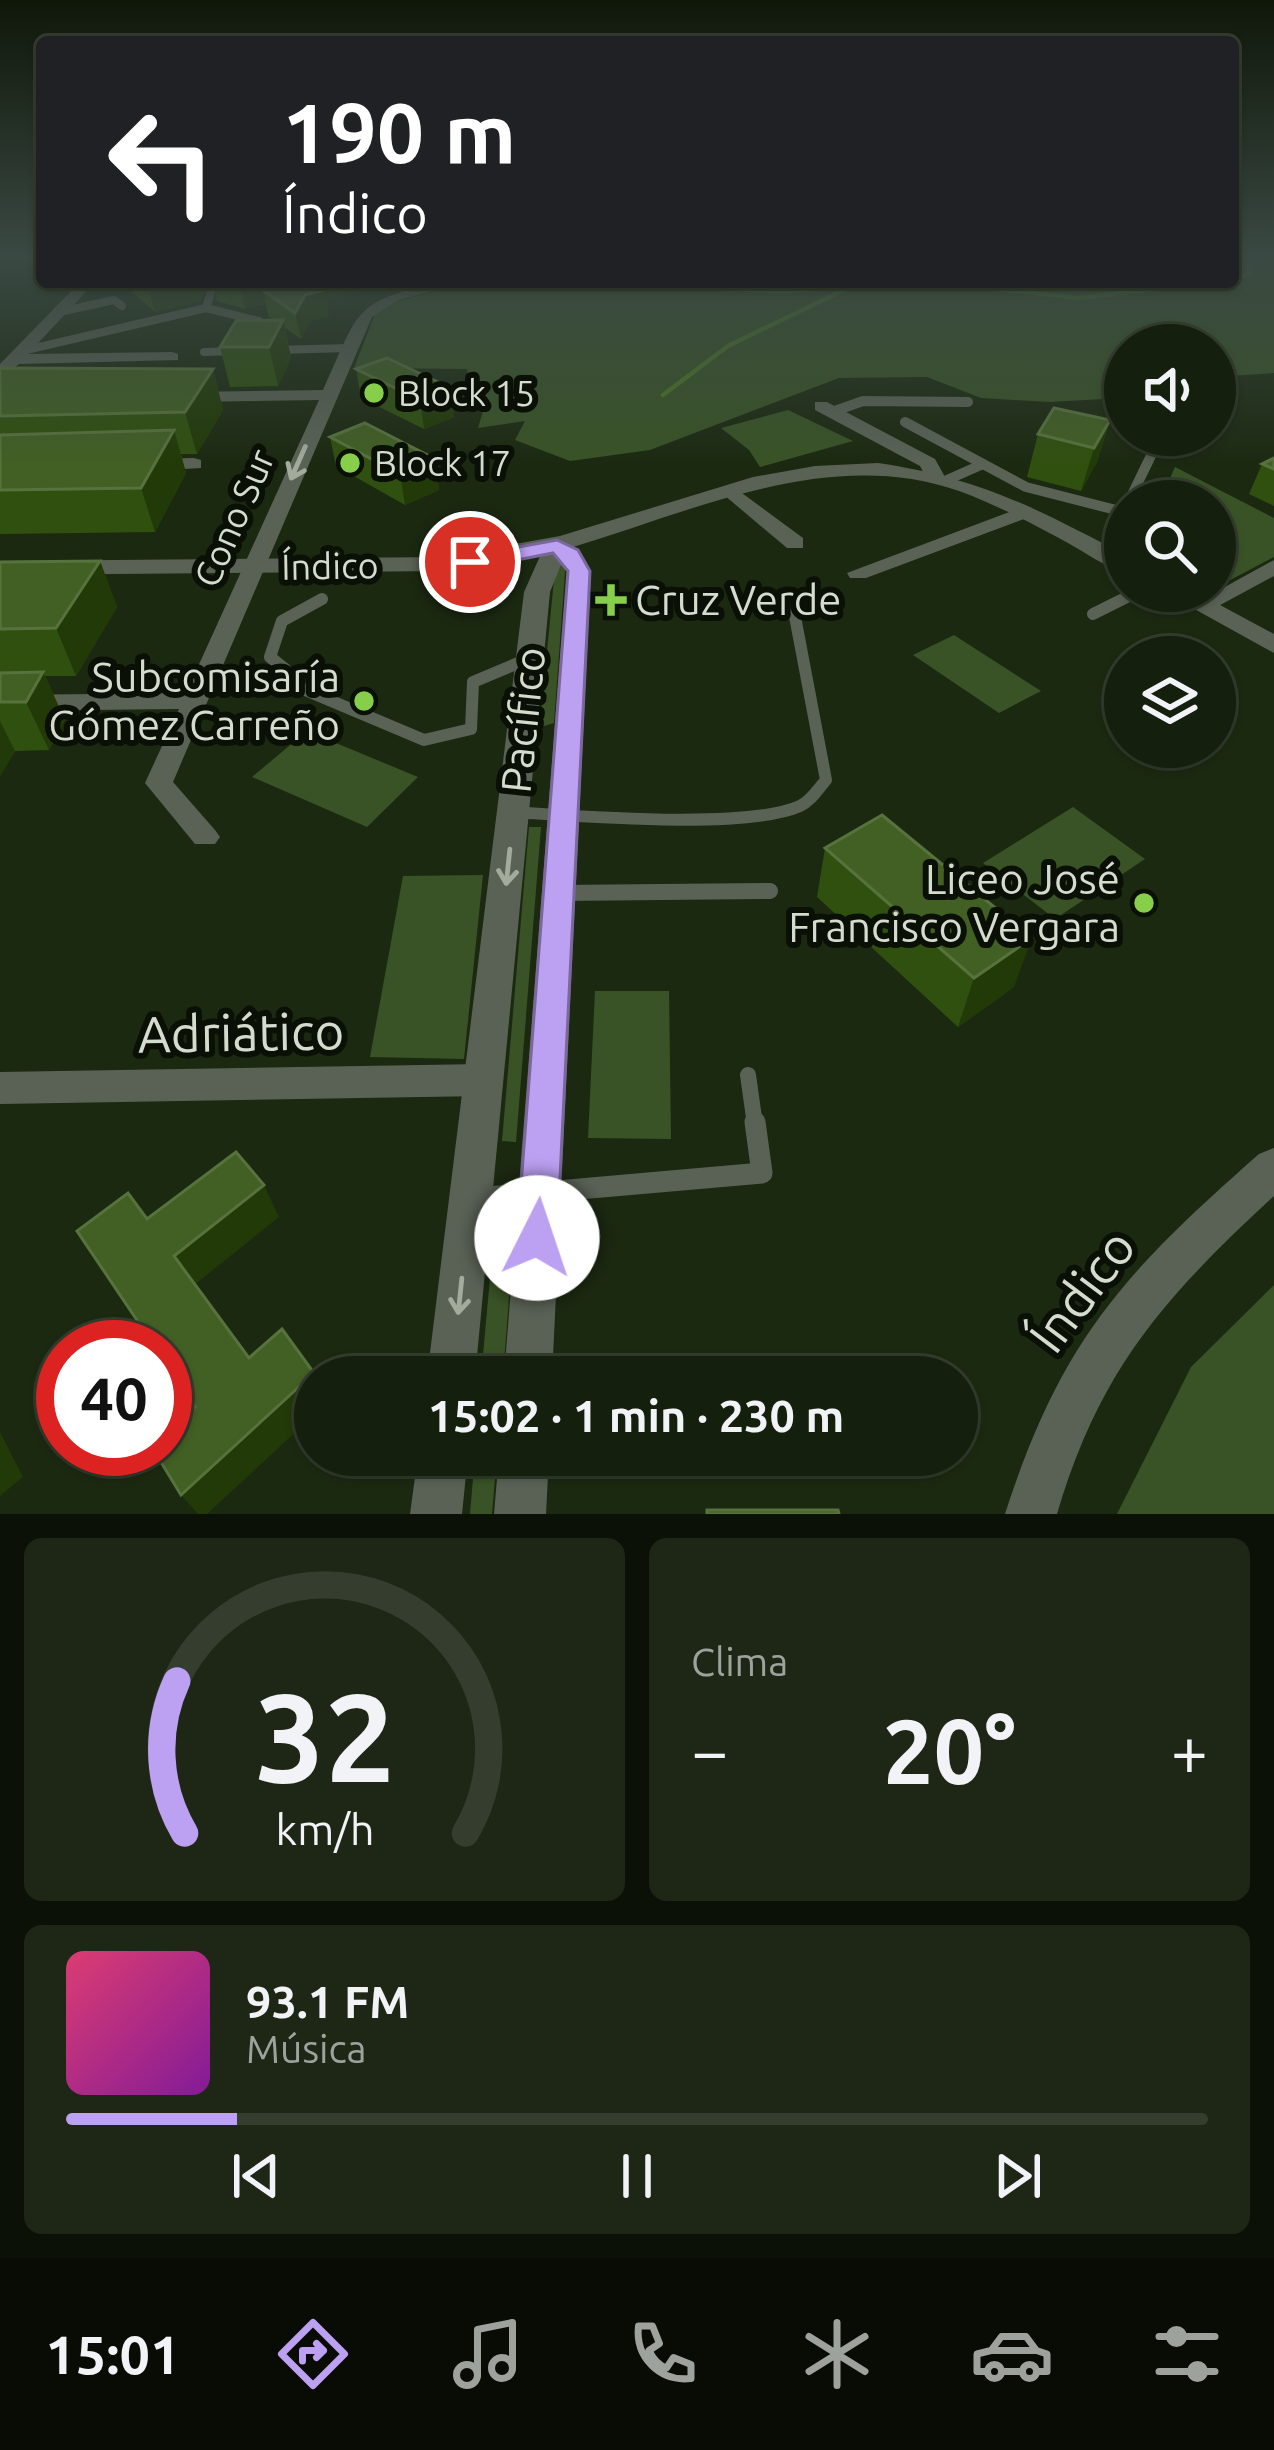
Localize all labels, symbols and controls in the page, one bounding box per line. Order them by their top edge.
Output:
icon: left [84,84,240,240]
text: 190 m [282,85,516,179]
text: Índico [282,183,428,243]
map controls [1104,324,1236,768]
button: sound [1104,324,1236,456]
place label: Block 15 [398,372,535,413]
marker: Block 15 [361,380,387,406]
street label: Cono Sur [185,442,282,593]
place label: Block 17 [374,442,511,483]
one-way arrow [286,444,308,480]
marker: Block 17 [337,450,363,476]
button: search [1104,480,1236,612]
pin [419,511,521,613]
icon: arrive [437,529,503,595]
street label: Índico [281,544,379,587]
place label: Cruz Verde [635,576,842,623]
marker: Cruz Verde [598,587,624,613]
button: layers [1104,636,1236,768]
street label: Pacífico [491,645,554,795]
place label: Subcomisaría Gómez Carreño [48,653,340,748]
marker: Subcomisaría Gómez Carreño [351,688,377,714]
one-way arrow [496,847,518,886]
place label: Liceo José Francisco Vergara [788,855,1120,950]
marker: Liceo José Francisco Vergara [1131,890,1157,916]
street label: Adriático [137,1001,345,1063]
position arrow [474,1175,600,1301]
street label: Índico [1017,1218,1146,1363]
one-way arrow [448,1276,470,1315]
speed limit sign: 40 [36,1320,192,1476]
text: 15:02 · 1 min · 230 m [428,1390,844,1441]
text: Clima [691,1640,788,1683]
text: 32 [254,1666,395,1806]
text: 20° [883,1700,1016,1801]
text: − [691,1713,728,1787]
text: + [1171,1713,1208,1787]
text: km/h [275,1804,374,1852]
text: 93.1 FM [246,1976,409,2027]
text: Música [246,2027,367,2070]
icon: previous [223,2143,289,2209]
icon: pause [604,2143,670,2209]
icon: next [985,2143,1051,2209]
icon: directions [271,2312,355,2396]
icon: music [446,2312,530,2396]
icon: phone [621,2312,705,2396]
icon: climate [795,2312,879,2396]
icon: car [970,2312,1054,2396]
icon: filters [1145,2312,1229,2396]
text: 15:01 [45,2324,180,2384]

